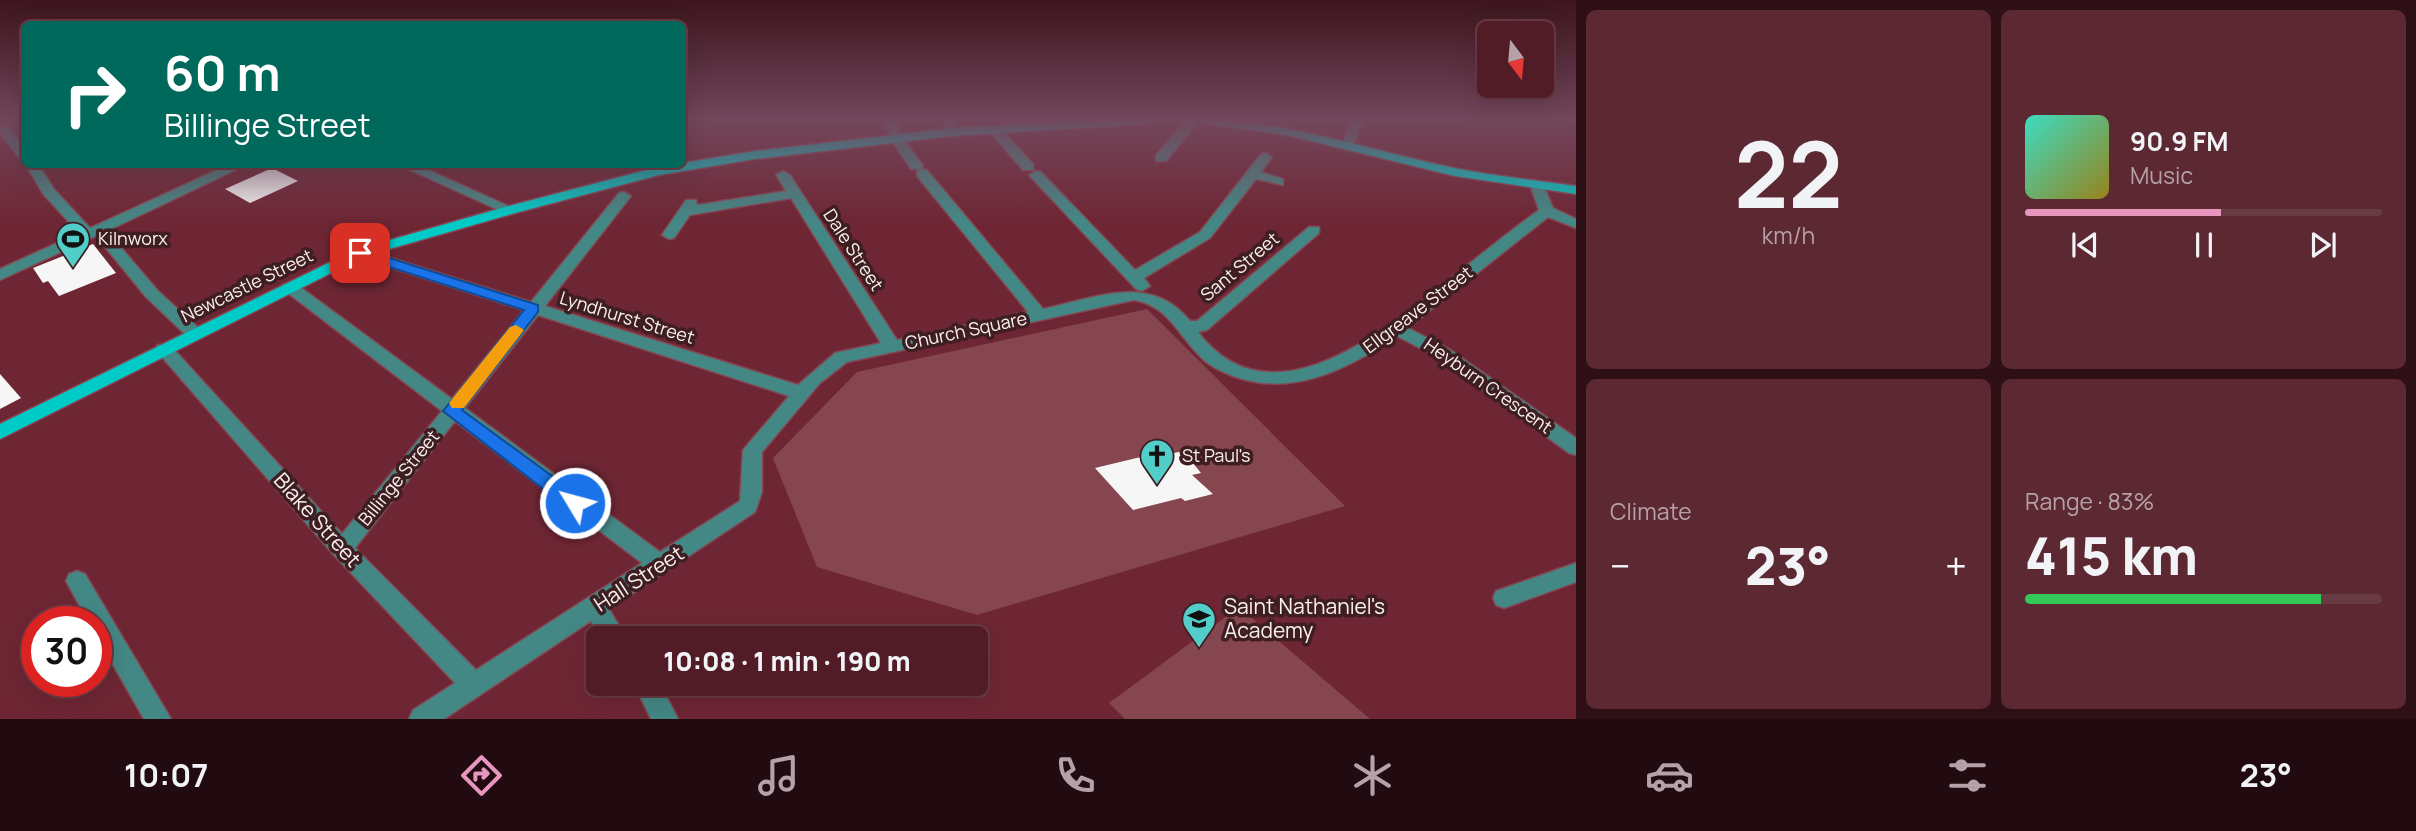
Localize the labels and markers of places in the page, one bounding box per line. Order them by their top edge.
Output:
sports icon: Kilnworx [54,220,92,269]
pin [330,223,390,283]
place label: Kilnworx [98,226,168,250]
church icon: St Paul's [1138,437,1176,486]
place label: St Paul's [1182,443,1251,467]
place label: Saint Nathaniel's Academy [1224,592,1385,644]
school or university icon: Saint Nathaniel's Academy [1180,600,1218,649]

